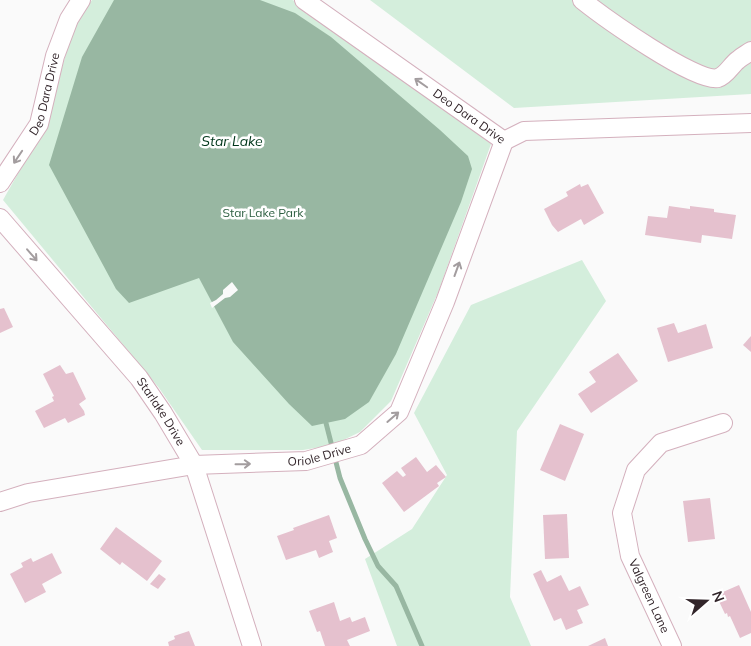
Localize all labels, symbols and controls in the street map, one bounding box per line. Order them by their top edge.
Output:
street label: Deo Dara Drive [25,51,63,138]
one-way arrow [415,78,429,88]
street label: Deo Dara Drive [430,85,509,147]
water label: Star Lake [201,132,263,150]
one-way arrow [12,149,22,163]
park label: Star Lake Park [222,205,304,220]
one-way arrow [26,248,38,261]
one-way arrow [453,262,462,277]
street label: Starlake Drive [134,374,189,448]
one-way arrow [386,412,399,423]
street label: Oriole Drive [287,440,353,469]
one-way arrow [234,459,250,469]
street label: Valgreen Lane [626,556,673,635]
north arrow [681,576,731,626]
text: N [708,589,728,605]

